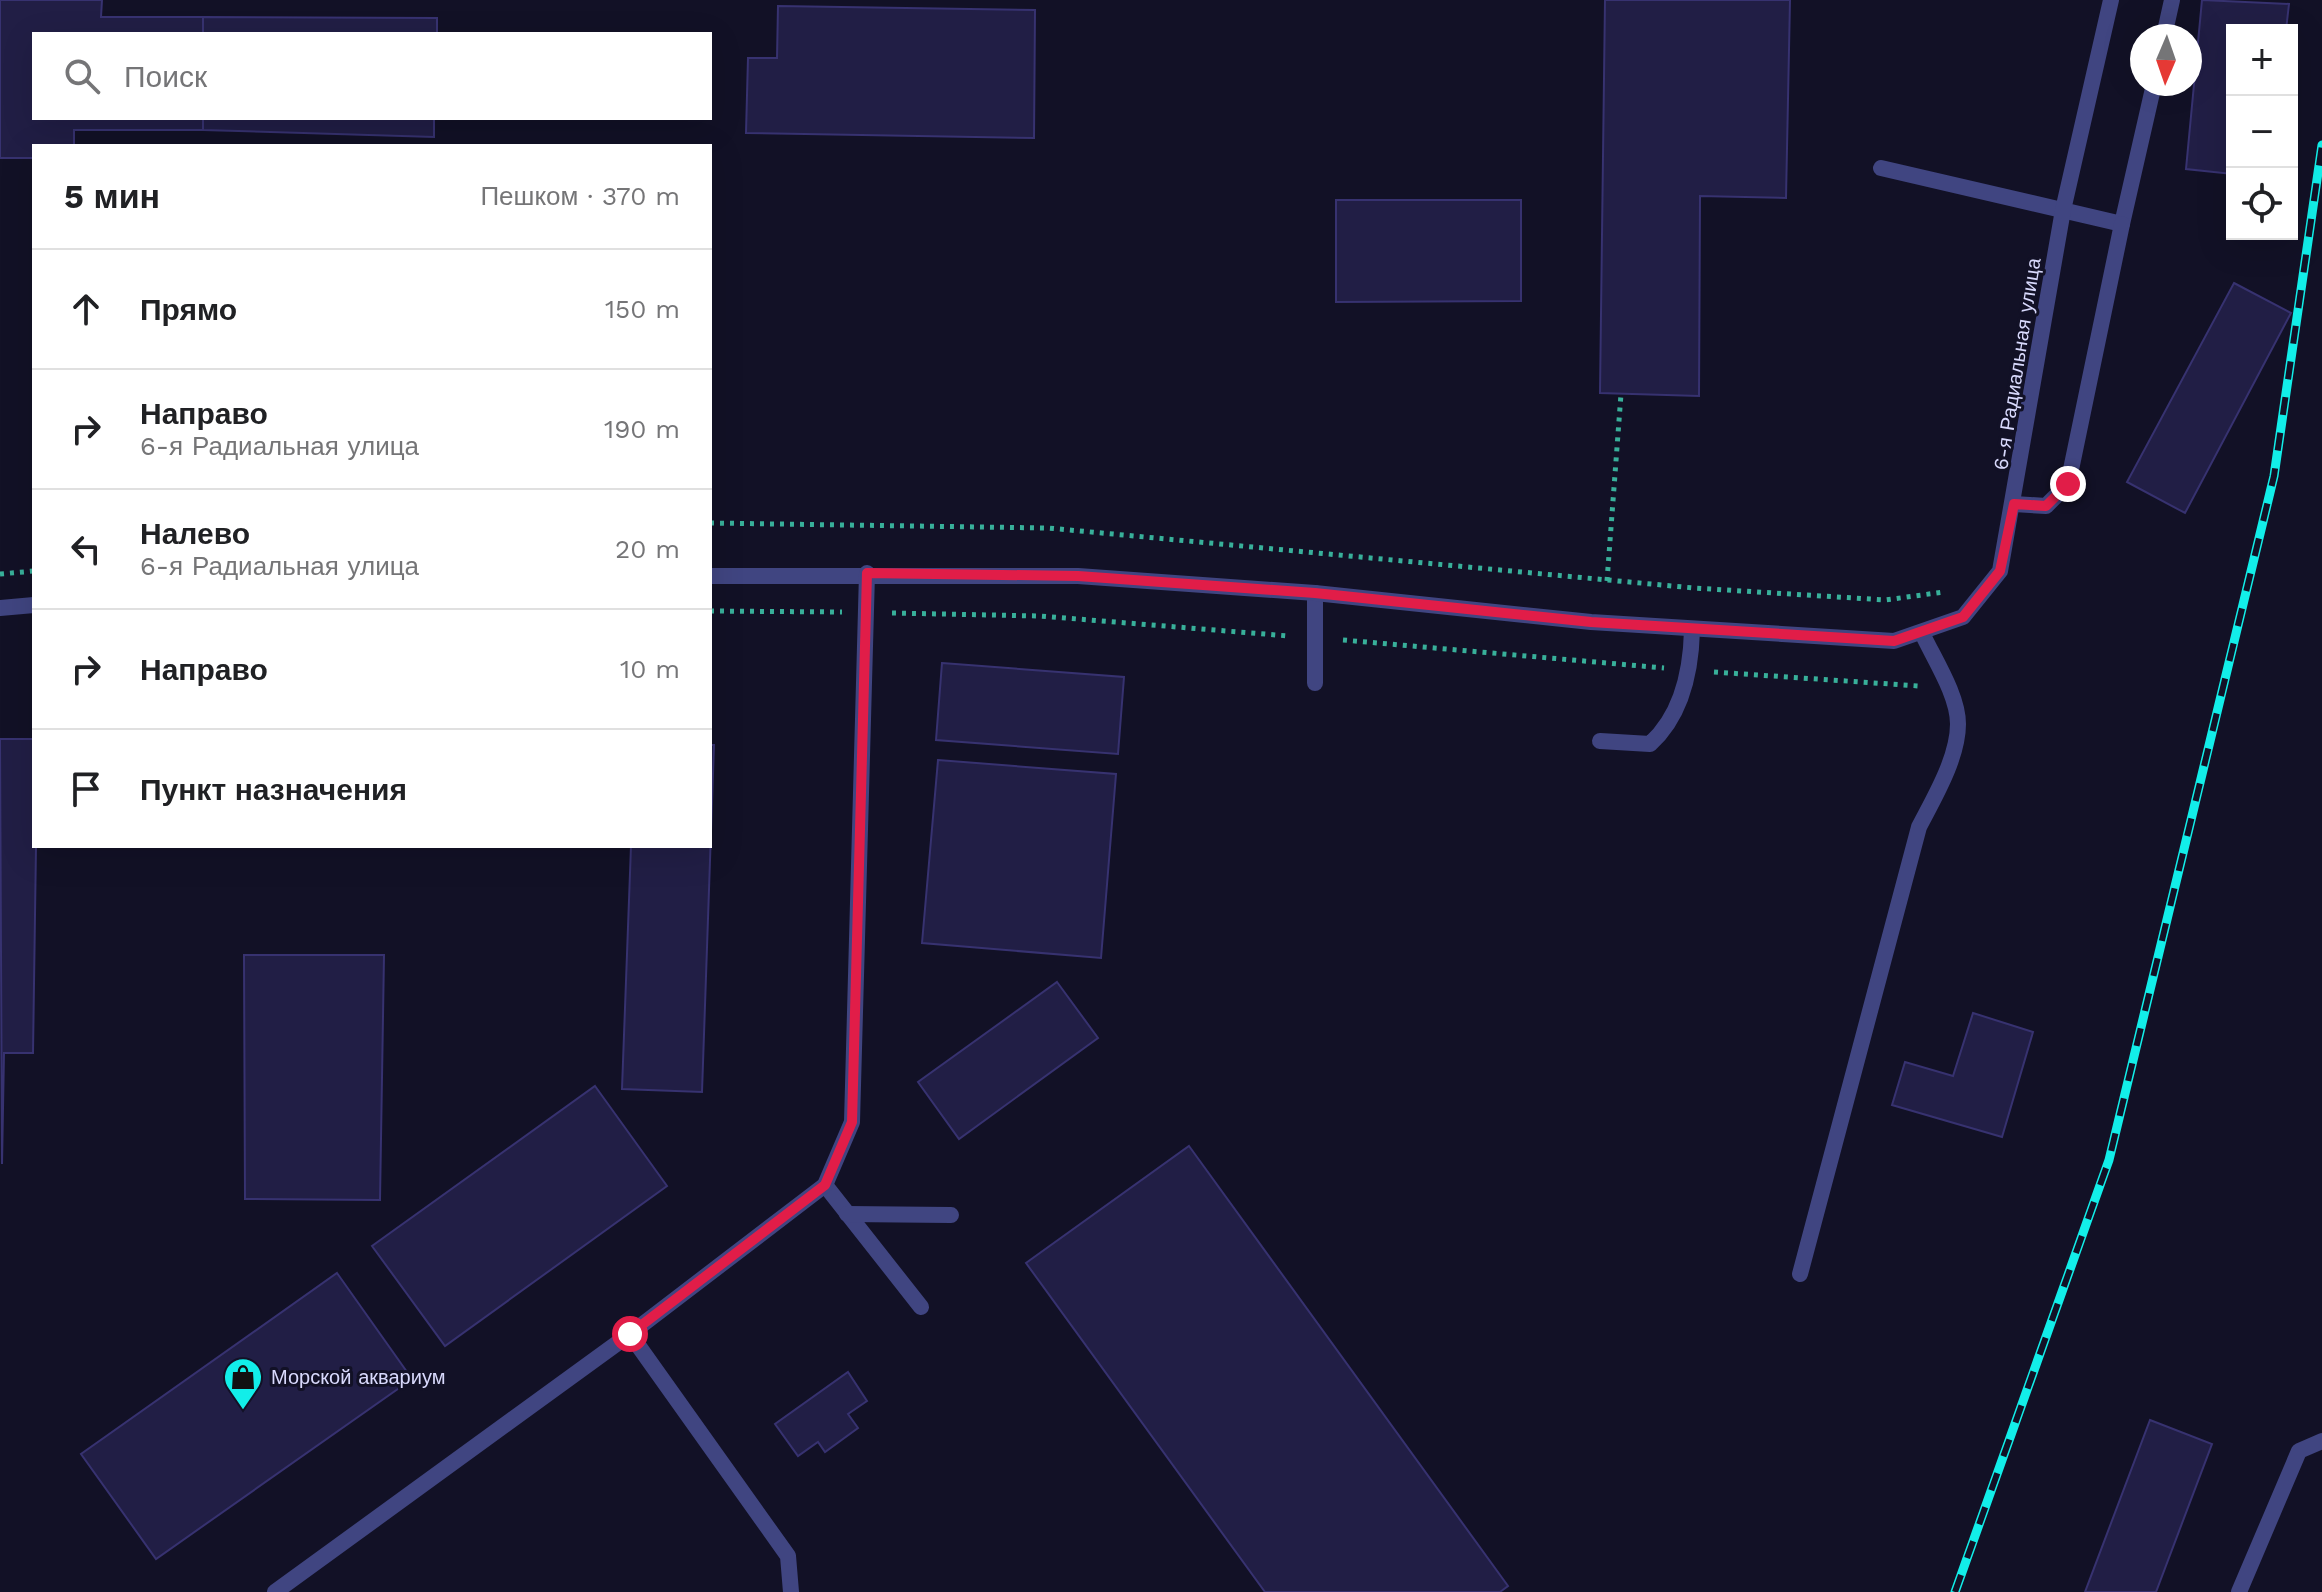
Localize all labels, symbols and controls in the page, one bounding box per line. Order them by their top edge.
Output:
north arrow [2130,24,2202,96]
map controls [2226,24,2298,240]
button: + [2226,24,2298,96]
search box [32,32,712,120]
icon: search [60,54,104,98]
text: Поиск [124,59,207,94]
button: − [2226,96,2298,168]
button: locate [2226,168,2298,240]
text: 5 мин [64,176,160,216]
text: Пешком · 370 m [480,181,680,211]
street label: 6-я Радиальная улица [1988,255,2046,472]
icon: ahead [64,287,108,331]
text: Прямо [140,292,237,327]
text: 150 m [605,294,680,324]
text: Направо [140,396,268,431]
icon: right [64,407,108,451]
text: 190 m [604,414,680,444]
text: 6-я Радиальная улица [140,431,419,461]
route end [2050,466,2086,502]
text: Налево [140,516,250,551]
icon: left [64,527,108,571]
text: 20 m [615,534,680,564]
text: 6-я Радиальная улица [140,551,419,581]
icon: right [64,647,108,691]
text: Направо [140,652,268,687]
text: 10 m [620,654,680,684]
icon: arrive [64,767,108,811]
text: Пункт назначения [140,772,407,807]
route start [612,1316,648,1352]
shop icon: Морской аквариум [222,1356,264,1411]
place label: Морской аквариум [271,1365,445,1389]

